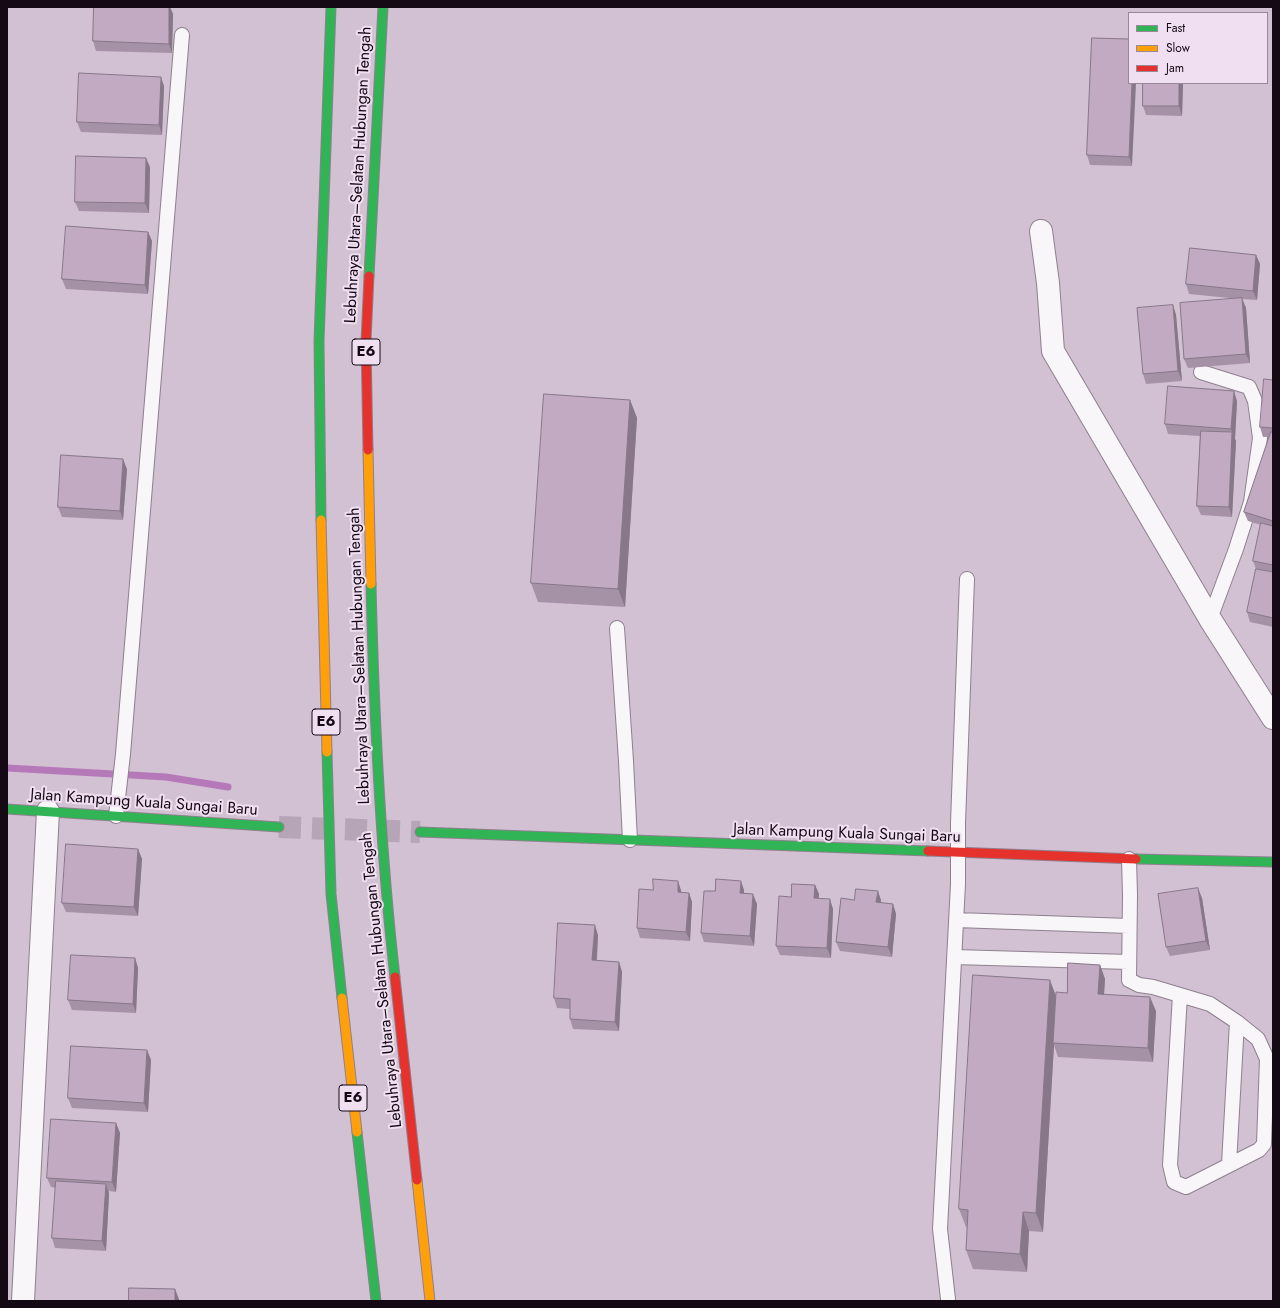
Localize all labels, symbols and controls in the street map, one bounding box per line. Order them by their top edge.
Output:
legend [1128,12,1268,84]
text: Fast [1166,19,1185,37]
street label: Lebuhraya Utara–Selatan Hubungan Tengah [342,26,376,324]
text: Slow [1166,39,1190,57]
text: Jam [1166,59,1184,77]
road number: E6 [352,339,380,365]
street label: Lebuhraya Utara–Selatan Hubungan Tengah [345,507,375,805]
road number: E6 [312,709,340,735]
street label: Jalan Kampung Kuala Sungai Baru [30,785,258,821]
street label: Jalan Kampung Kuala Sungai Baru [733,820,961,848]
street label: Lebuhraya Utara–Selatan Hubungan Tengah [357,831,407,1129]
road number: E6 [339,1085,367,1111]

